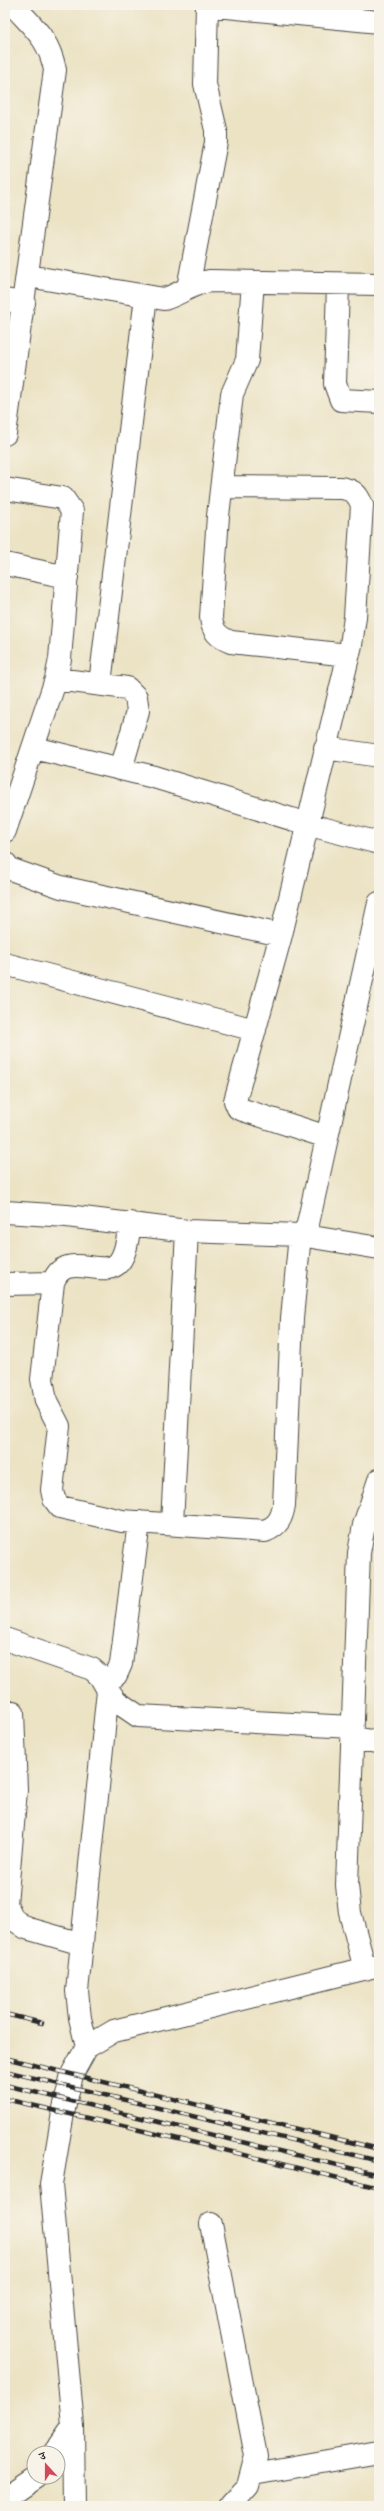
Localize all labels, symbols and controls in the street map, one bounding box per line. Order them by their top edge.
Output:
north arrow [26,2445,66,2485]
text: उ [36,2448,49,2464]

